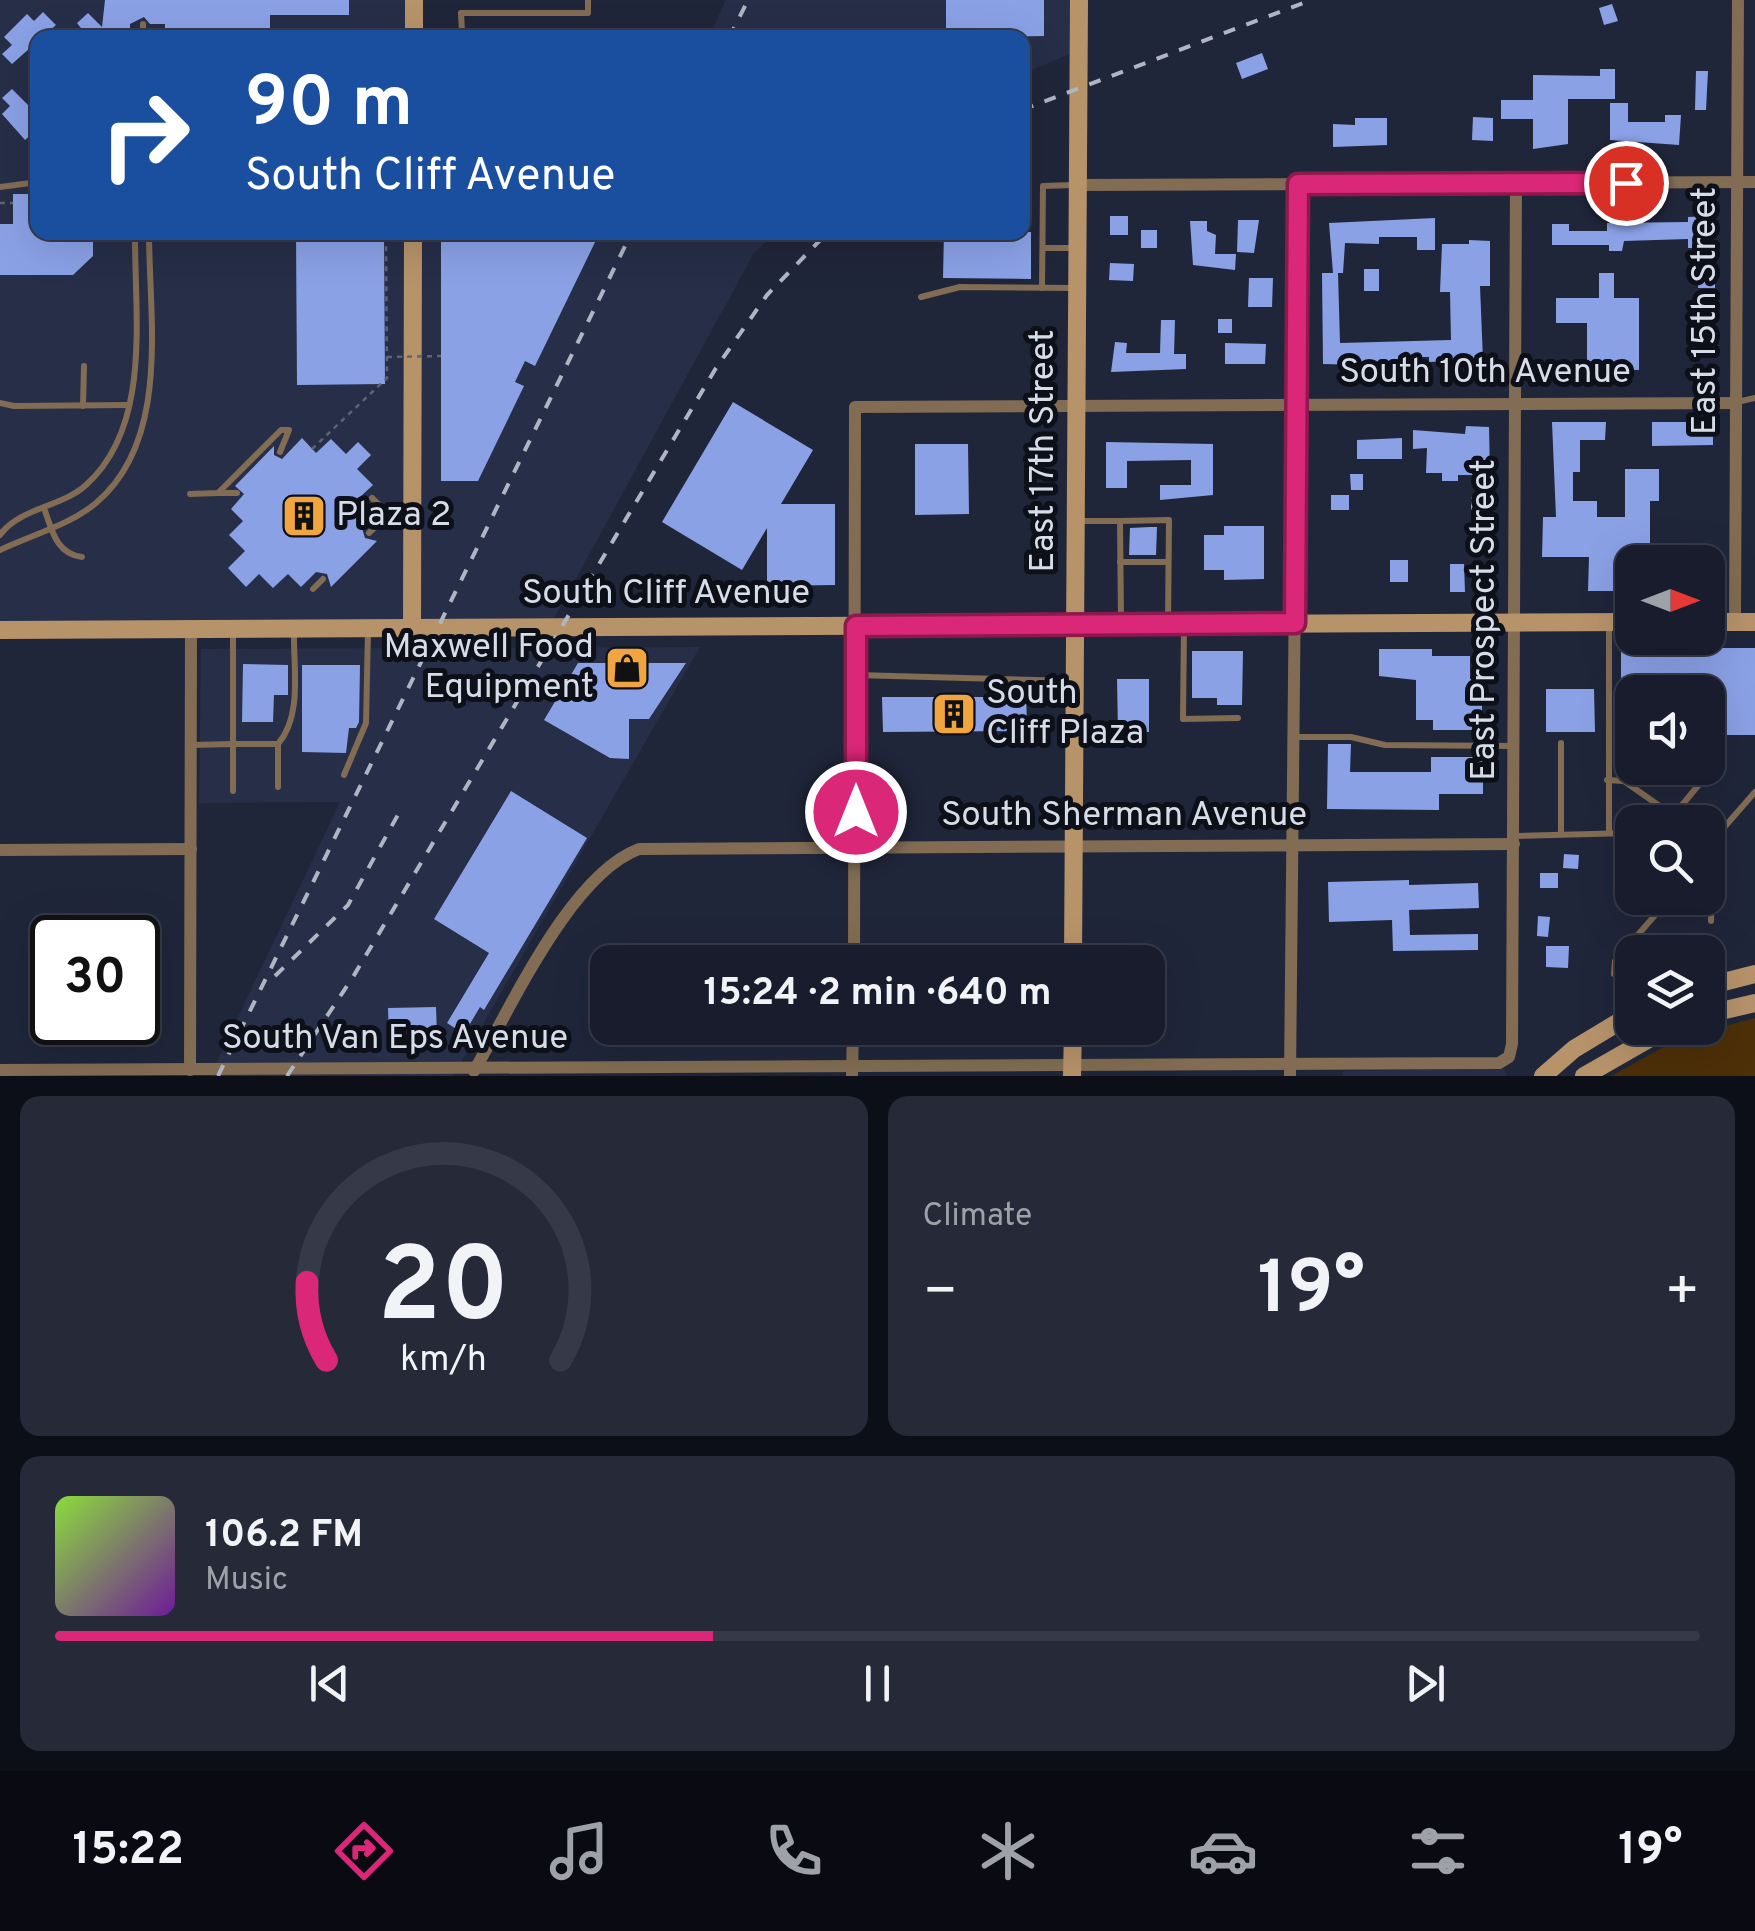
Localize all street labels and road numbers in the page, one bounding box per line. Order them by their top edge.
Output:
street label: East 15th Street [1684,187,1728,435]
street label: East 17th Street [1022,329,1066,573]
street label: South 10th Avenue [1339,351,1631,395]
street label: East Prospect Street [1463,459,1507,781]
street label: South Cliff Avenue [522,572,810,616]
street label: South Sherman Avenue [941,794,1307,838]
street label: South Van Eps Avenue [222,1017,568,1061]

